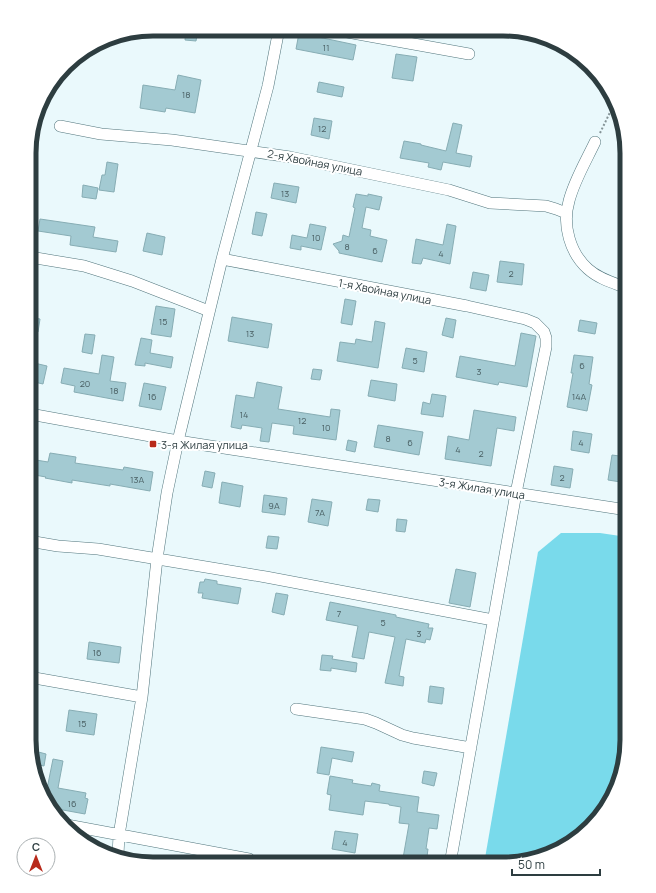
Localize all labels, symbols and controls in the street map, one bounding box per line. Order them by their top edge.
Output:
house number: 11 [322,41,330,54]
house number: 18 [182,88,190,101]
house number: 12 [318,122,326,135]
street label: 2-я Хвойная улица [266,145,364,179]
house number: 13 [281,187,289,200]
house number: 10 [312,231,321,244]
house number: 8 [344,240,350,253]
house number: 6 [372,244,378,257]
house number: 4 [438,247,444,260]
house number: 2 [508,267,514,280]
street label: 1-я Хвойная улица [337,275,433,307]
house number: 15 [159,315,167,328]
house number: 13 [246,327,254,340]
house number: 5 [412,354,418,367]
house number: 6 [579,359,585,372]
house number: 3 [477,365,482,378]
house number: 20 [80,377,90,390]
house number: 18 [110,384,118,397]
house number: 16 [147,390,157,403]
house number: 14А [572,390,587,403]
house number: 14 [240,408,248,421]
house number: 12 [298,414,306,427]
house number: 10 [322,421,331,434]
house number: 8 [385,432,391,445]
house number: 6 [407,436,413,449]
house number: 4 [578,436,584,449]
place label: 3-я Жилая улица [161,437,248,452]
marker: 3-я Жилая улица [148,439,158,449]
house number: 4 [455,443,461,456]
house number: 2 [478,447,484,460]
house number: 2 [559,471,565,484]
house number: 13А [130,473,144,486]
street label: 3-я Жилая улица [438,474,526,502]
house number: 9А [268,499,280,512]
house number: 7А [315,506,325,519]
house number: 7 [337,607,342,620]
house number: 5 [380,616,386,629]
house number: 3 [417,627,422,640]
house number: 16 [92,646,102,659]
house number: 15 [78,717,86,730]
house number: 16 [67,797,77,810]
house number: 4 [342,836,348,849]
north arrow [16,837,56,877]
text: С [32,839,40,854]
scale bar [512,851,600,877]
text: 50 m [518,856,545,873]

